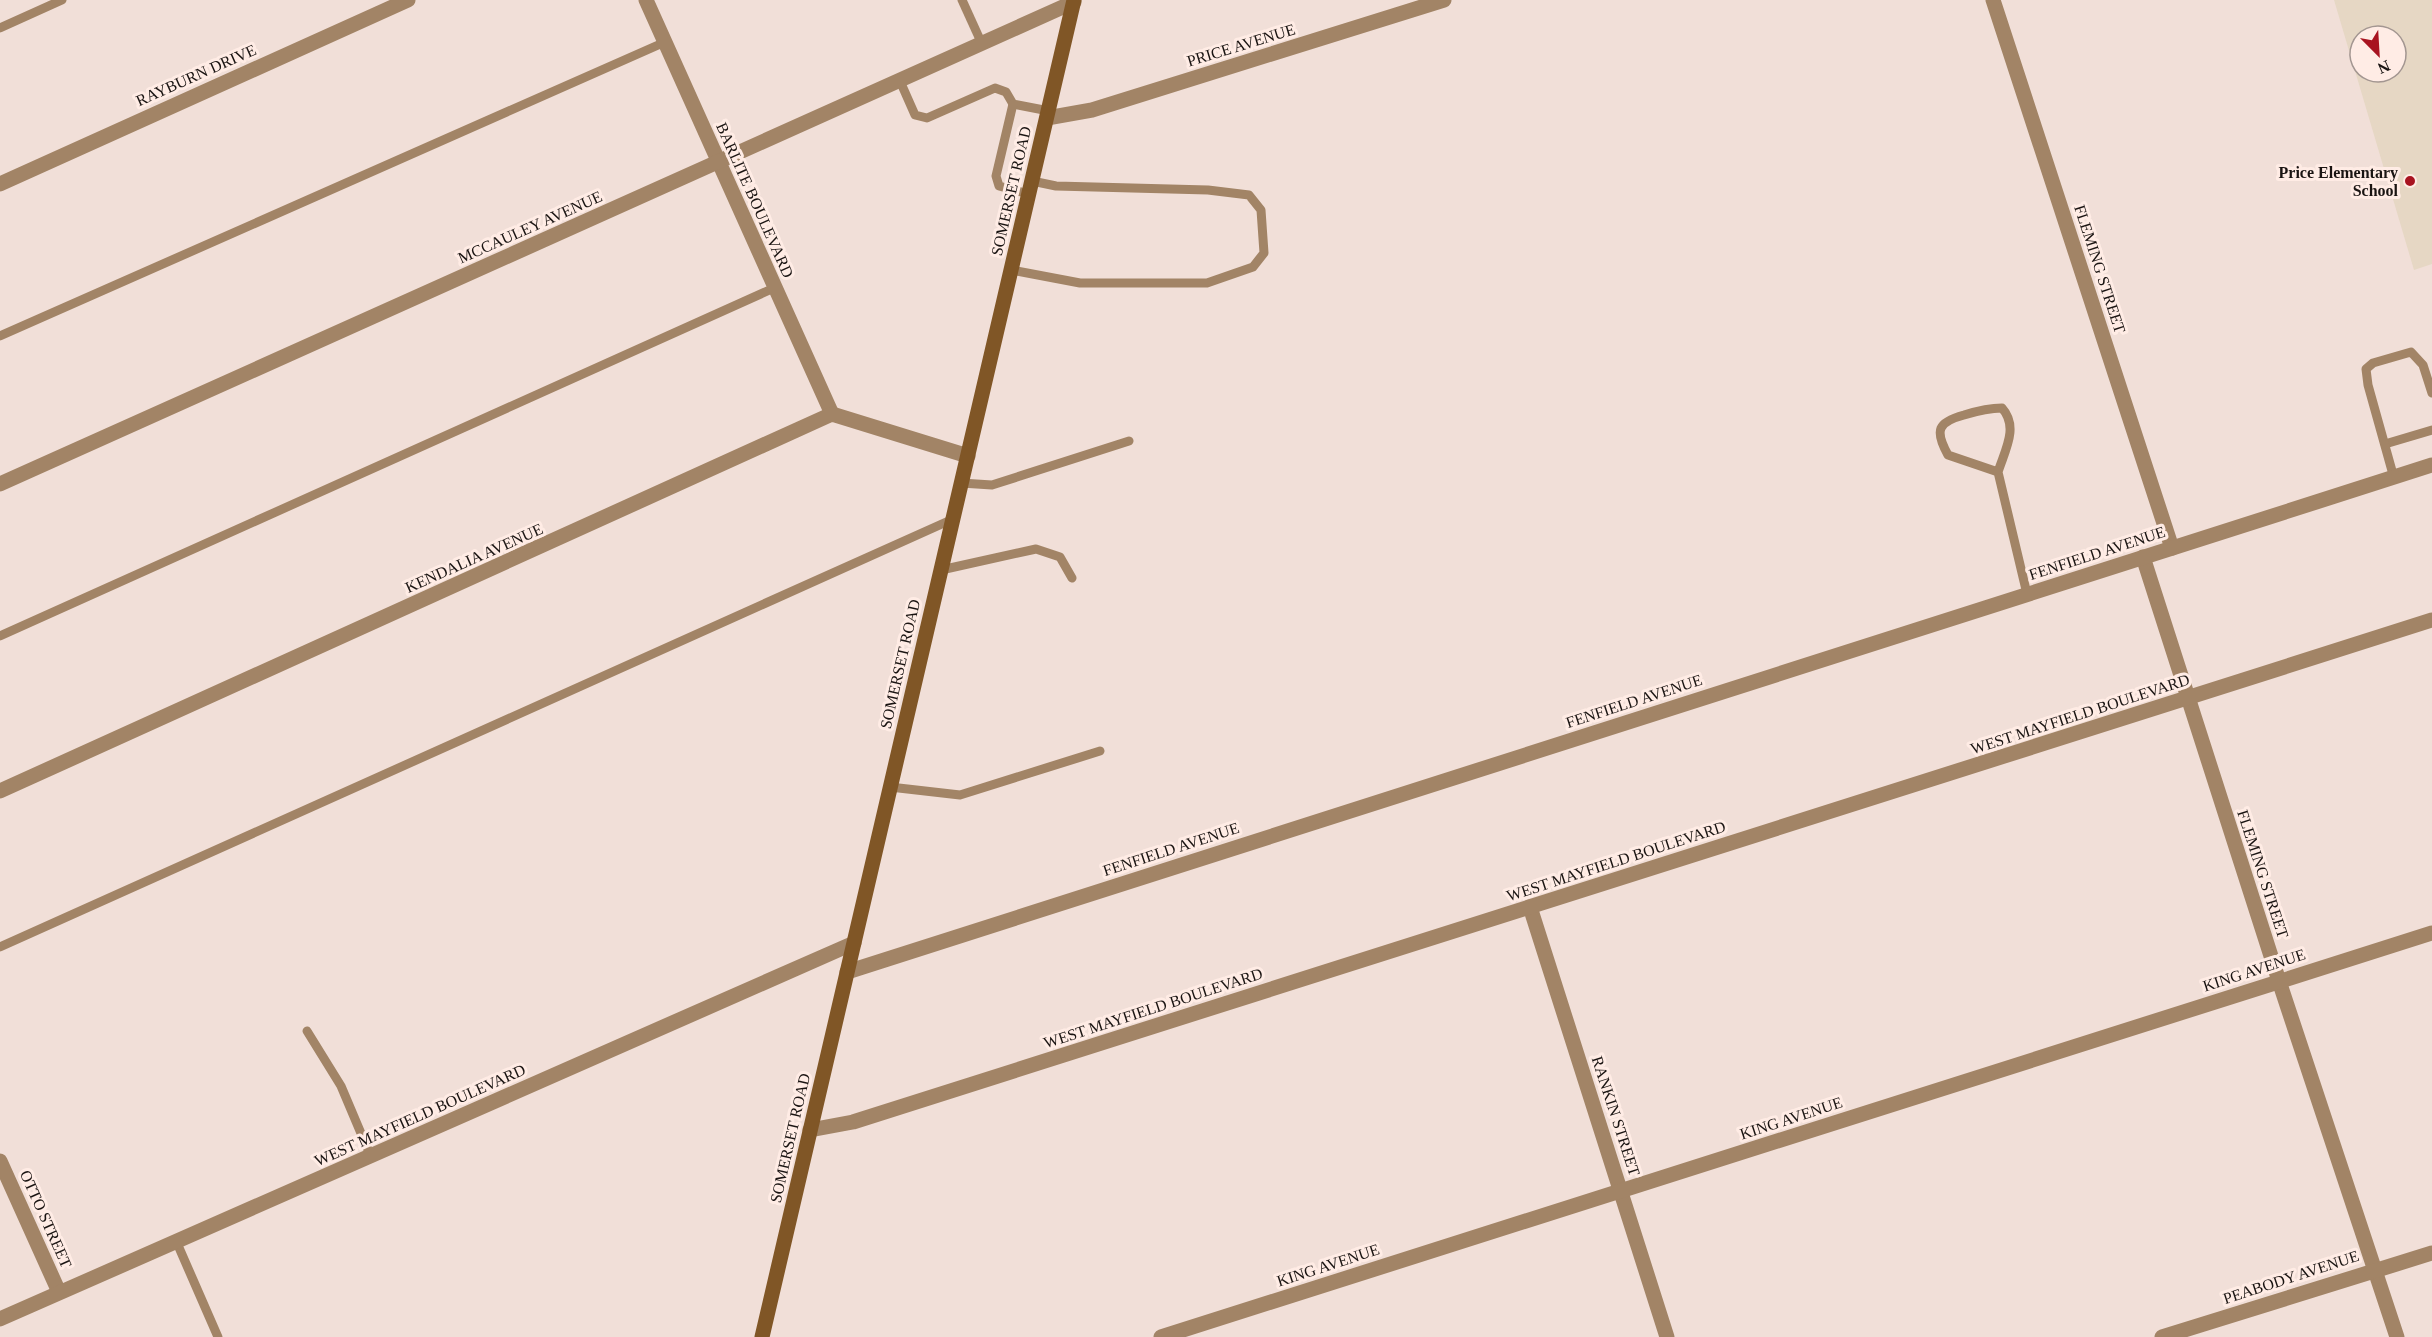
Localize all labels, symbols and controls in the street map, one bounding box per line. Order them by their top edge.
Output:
street label: PRICE AVENUE [1185,20,1297,70]
north arrow [2348,24,2408,84]
street label: RAYBURN DRIVE [133,41,259,109]
text: N [2375,57,2393,78]
street label: BARLITE BOULEVARD [713,120,797,280]
street label: SOMERSET ROAD [988,124,1034,258]
place label: Price Elementary School [2279,164,2399,199]
marker: Price Elementary School [2403,174,2417,188]
street label: MCCAULEY AVENUE [455,188,605,266]
street label: FLEMING STREET [2071,203,2129,335]
street label: KENDALIA AVENUE [403,520,545,596]
street label: FENFIELD AVENUE [2027,523,2167,583]
street label: SOMERSET ROAD [877,597,923,731]
street label: FENFIELD AVENUE [1564,671,1704,731]
street label: WEST MAYFIELD BOULEVARD [1968,671,2192,757]
street label: FLEMING STREET [2234,808,2292,940]
street label: WEST MAYFIELD BOULEVARD [1504,818,1728,904]
street label: FENFIELD AVENUE [1101,819,1241,879]
street label: KING AVENUE [2201,945,2307,995]
street label: WEST MAYFIELD BOULEVARD [1041,965,1265,1051]
street label: RANKIN STREET [1589,1054,1643,1178]
street label: WEST MAYFIELD BOULEVARD [312,1061,528,1169]
street label: SOMERSET ROAD [767,1071,813,1205]
street label: KING AVENUE [1738,1093,1844,1143]
street label: OTTO STREET [17,1168,75,1271]
street label: KING AVENUE [1275,1240,1381,1290]
street label: PEABODY AVENUE [2221,1247,2361,1307]

